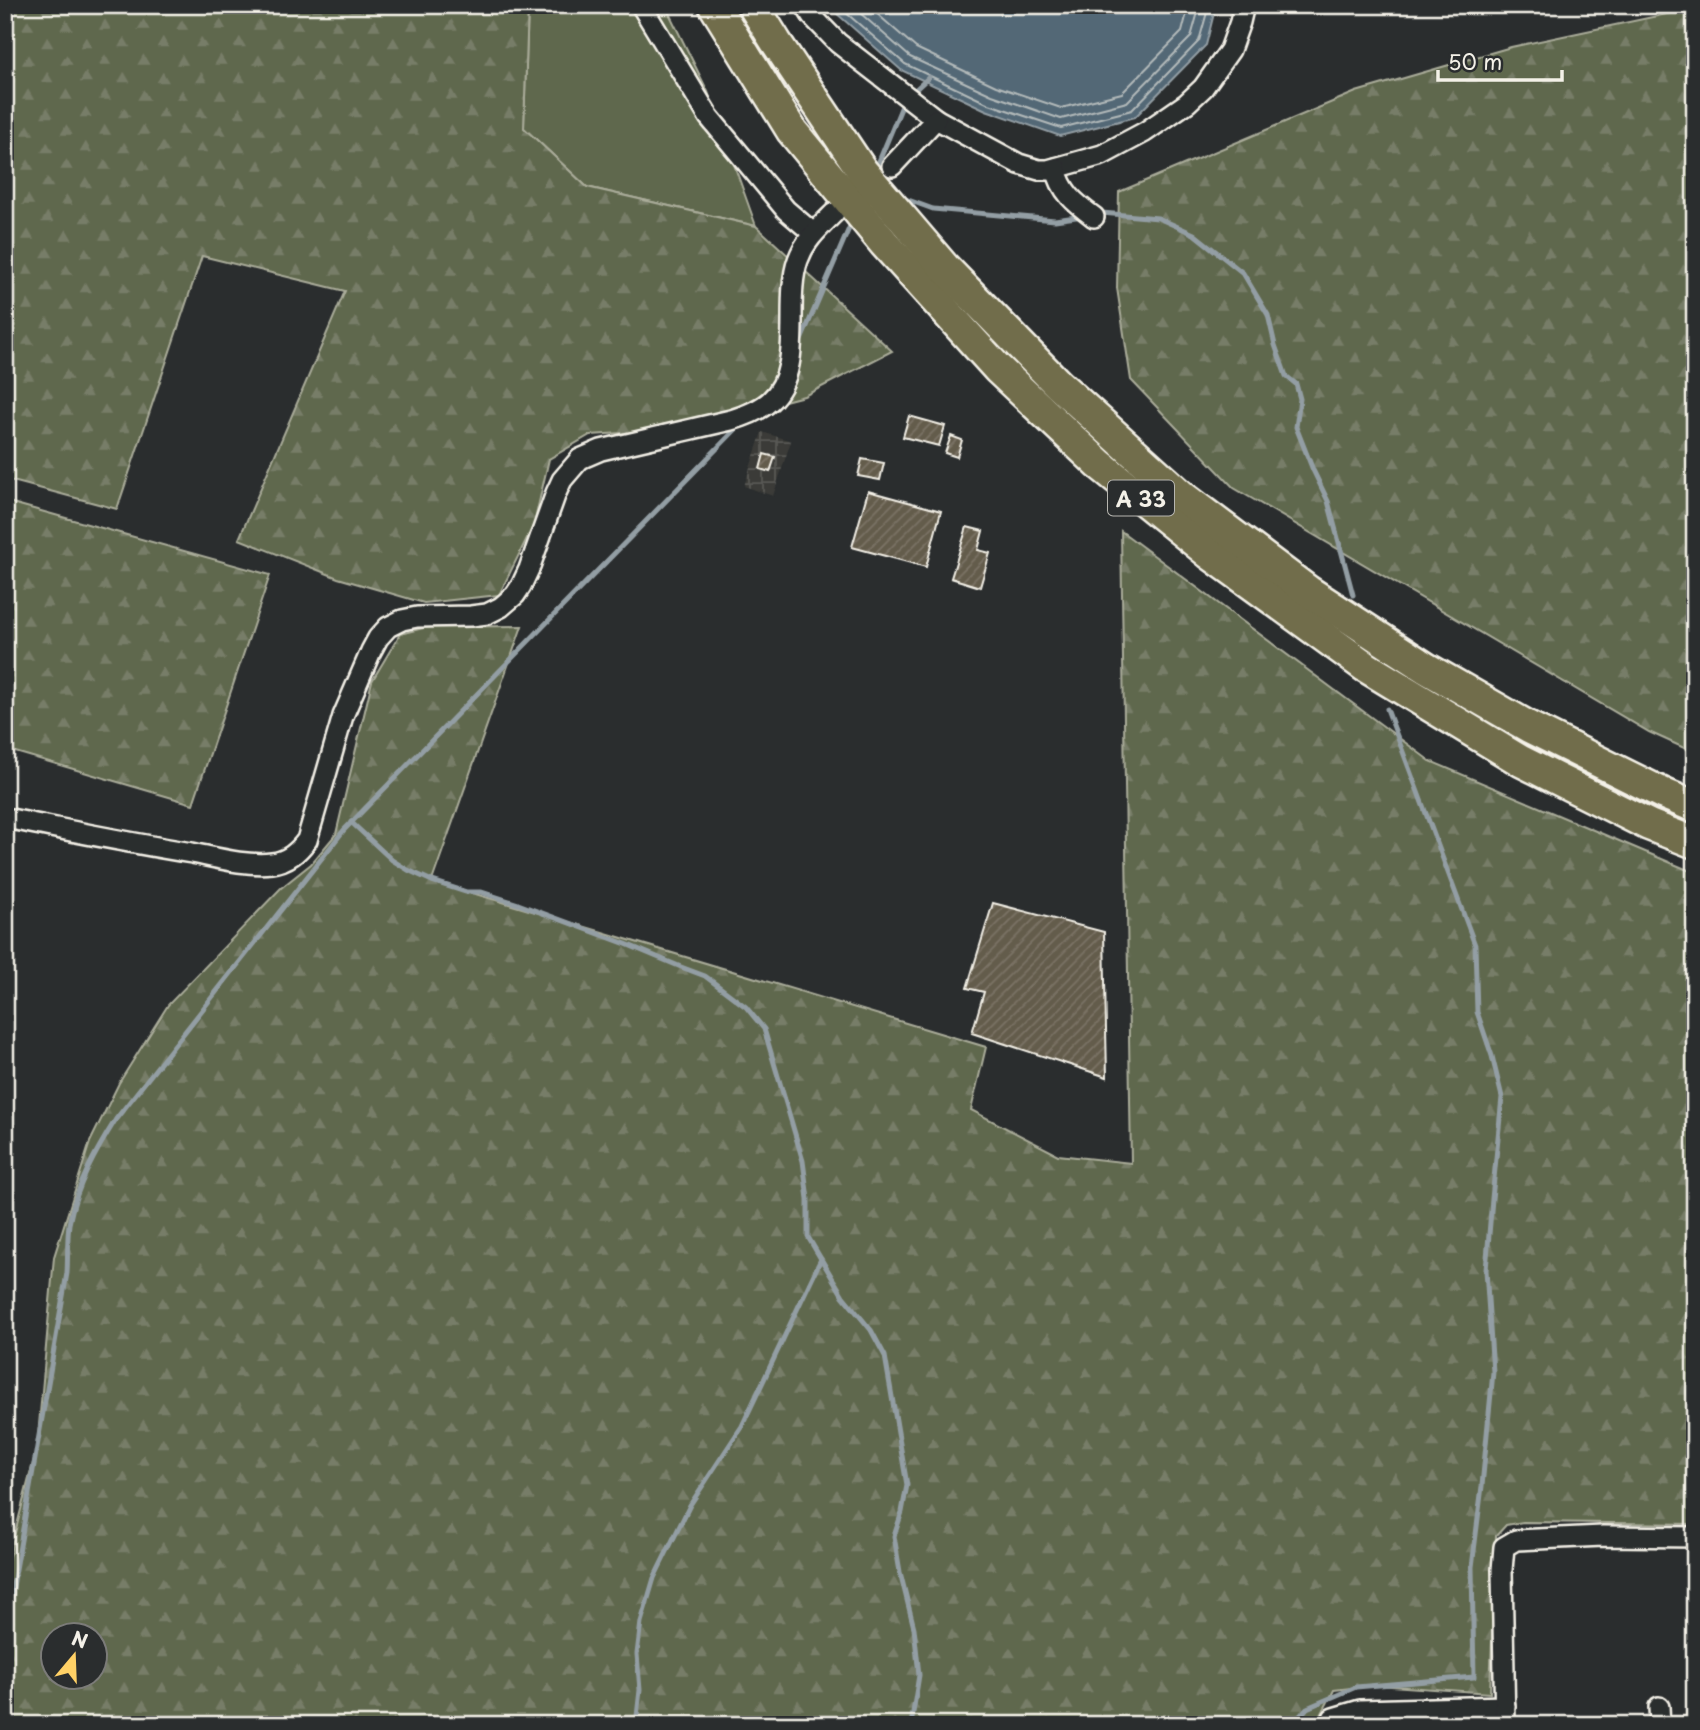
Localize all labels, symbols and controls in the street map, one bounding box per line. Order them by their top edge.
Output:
scale bar [1438,38,1562,82]
text: 50 m [1448,45,1502,77]
road number: A 33 [1108,480,1174,516]
north arrow [38,1622,108,1692]
text: N [68,1623,92,1655]

